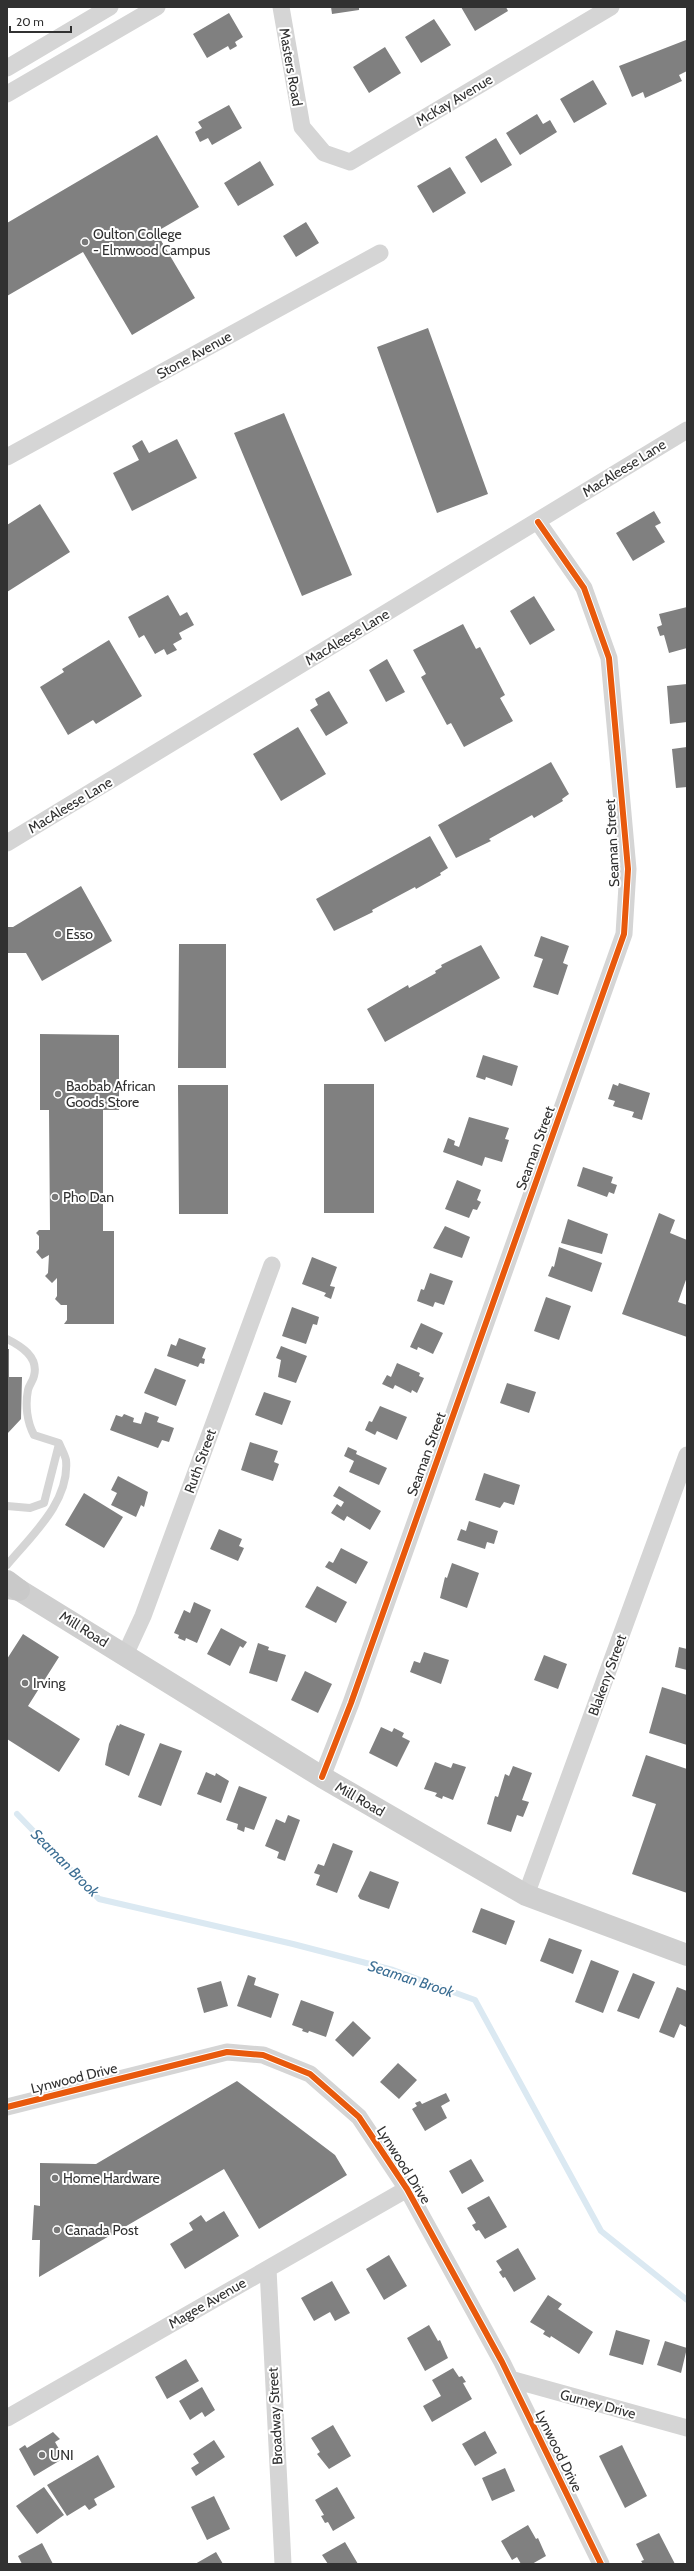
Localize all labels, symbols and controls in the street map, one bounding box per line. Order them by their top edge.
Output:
scale bar [10,8,71,34]
text: 20 m [16,14,44,29]
street label: Masters Road [275,26,307,108]
street label: McKay Avenue [412,70,496,130]
place label: Oulton College - Elmwood Campus [93,225,210,259]
marker: Oulton College - Elmwood Campus [80,237,90,247]
street label: Stone Avenue [153,327,235,383]
street label: MacAleese Lane [579,435,669,501]
street label: MacAleese Lane [302,605,392,669]
street label: MacAleese Lane [25,773,115,837]
street label: Seaman Street [601,798,623,887]
place label: Esso [66,925,93,943]
marker: Esso [53,929,63,939]
place label: Baobab African Goods Store [66,1077,156,1111]
marker: Baobab African Goods Store [53,1089,63,1099]
street label: Seaman Street [511,1103,559,1192]
place label: Pho Dan [63,1188,114,1206]
marker: Pho Dan [50,1192,60,1202]
street label: Seaman Street [402,1409,450,1498]
street label: Ruth Street [180,1426,220,1496]
street label: Mill Road [56,1607,112,1651]
street label: Blakeny Street [584,1632,630,1718]
place label: Irving [33,1674,67,1692]
marker: Irving [20,1678,30,1688]
street label: Mill Road [332,1778,388,1820]
water label: Seaman Brook [27,1825,103,1901]
water label: Seaman Brook [366,1957,456,2001]
street label: Lynwood Drive [29,2059,119,2097]
street label: Lynwood Drive [373,2123,435,2207]
place label: Home Hardware [63,2169,160,2187]
marker: Home Hardware [50,2173,60,2183]
place label: Canada Post [65,2221,139,2239]
marker: Canada Post [52,2225,62,2235]
street label: Magee Avenue [165,2273,249,2333]
street label: Broadway Street [263,2367,287,2465]
street label: Gurney Drive [558,2385,638,2423]
street label: Lynwood Drive [531,2407,587,2495]
place label: UNI [50,2446,74,2464]
marker: UNI [37,2450,47,2460]

